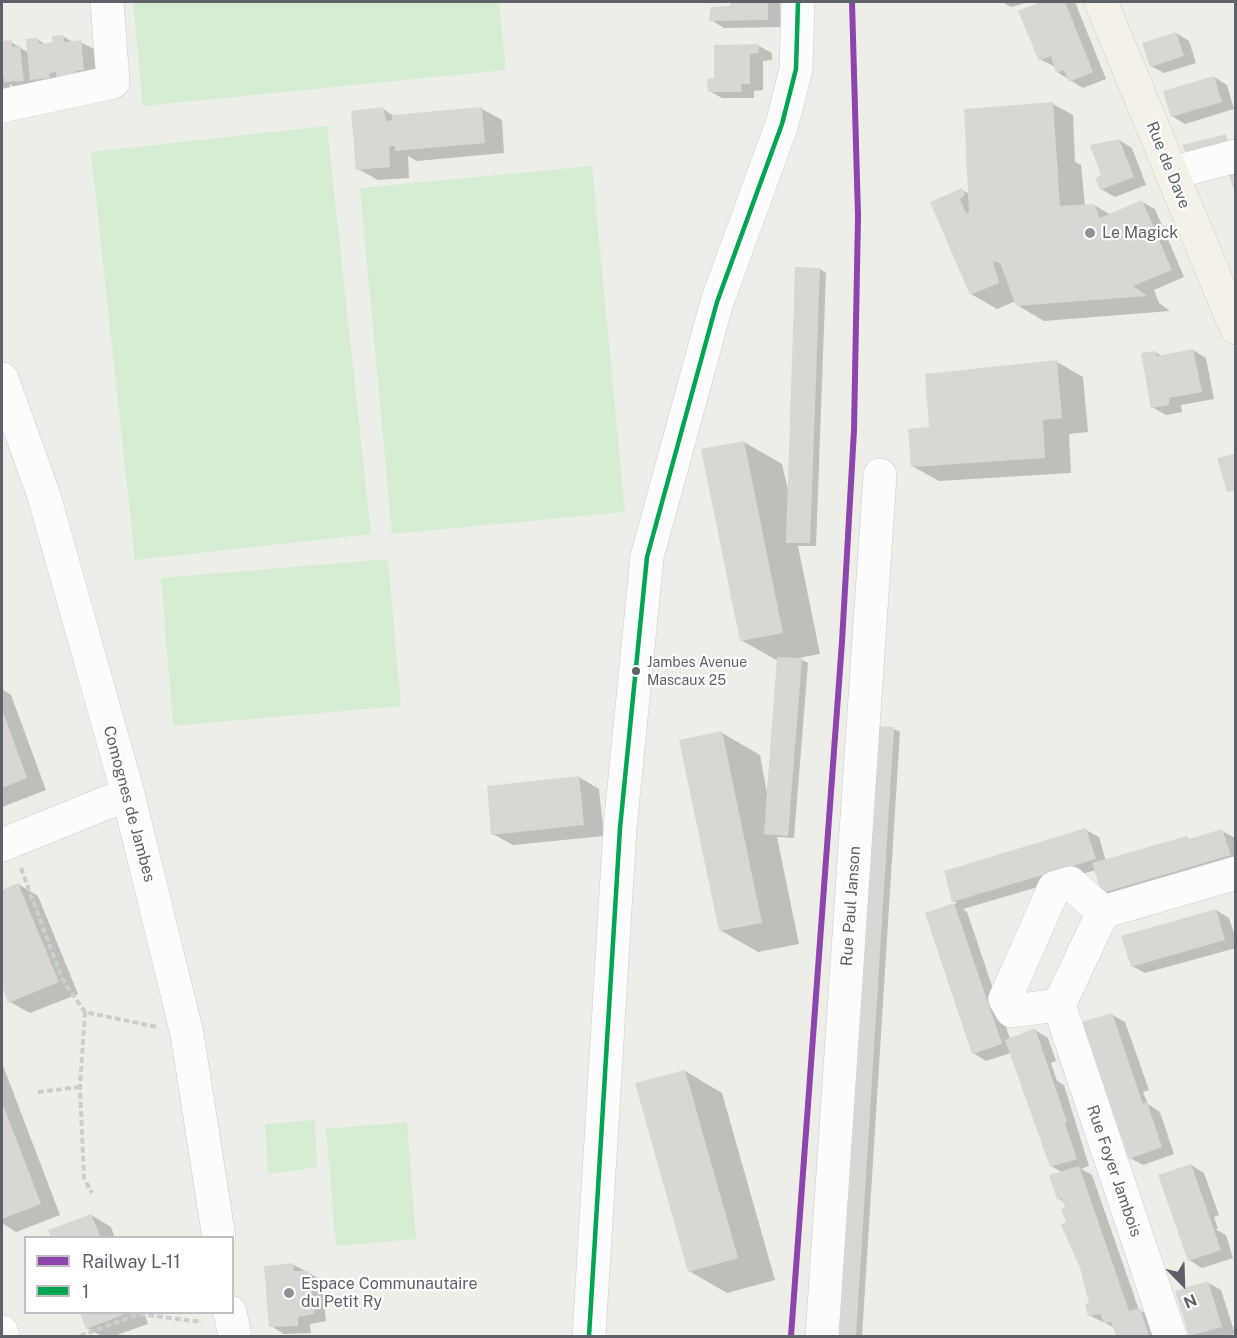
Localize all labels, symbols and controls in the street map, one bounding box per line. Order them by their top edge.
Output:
street label: Rue de Dave [1142,119,1194,211]
place label: Le Magick [1102,223,1178,243]
marker: Le Magick [1083,226,1097,240]
place label: Jambes Avenue Mascaux 25 [647,655,747,688]
marker: Jambes Avenue Mascaux 25 [630,665,642,677]
street label: Comognes de Jambes [99,724,159,884]
street label: Rue Paul Janson [837,845,865,967]
street label: Rue Foyer Jambois [1082,1102,1146,1240]
legend [24,1236,234,1314]
text: Railway L-11 [82,1251,181,1272]
north arrow [1153,1254,1213,1314]
place label: Espace Communautaire du Petit Ry [301,1274,477,1312]
text: 1 [82,1281,89,1302]
marker: Espace Communautaire du Petit Ry [282,1286,296,1300]
text: N [1181,1290,1200,1312]

